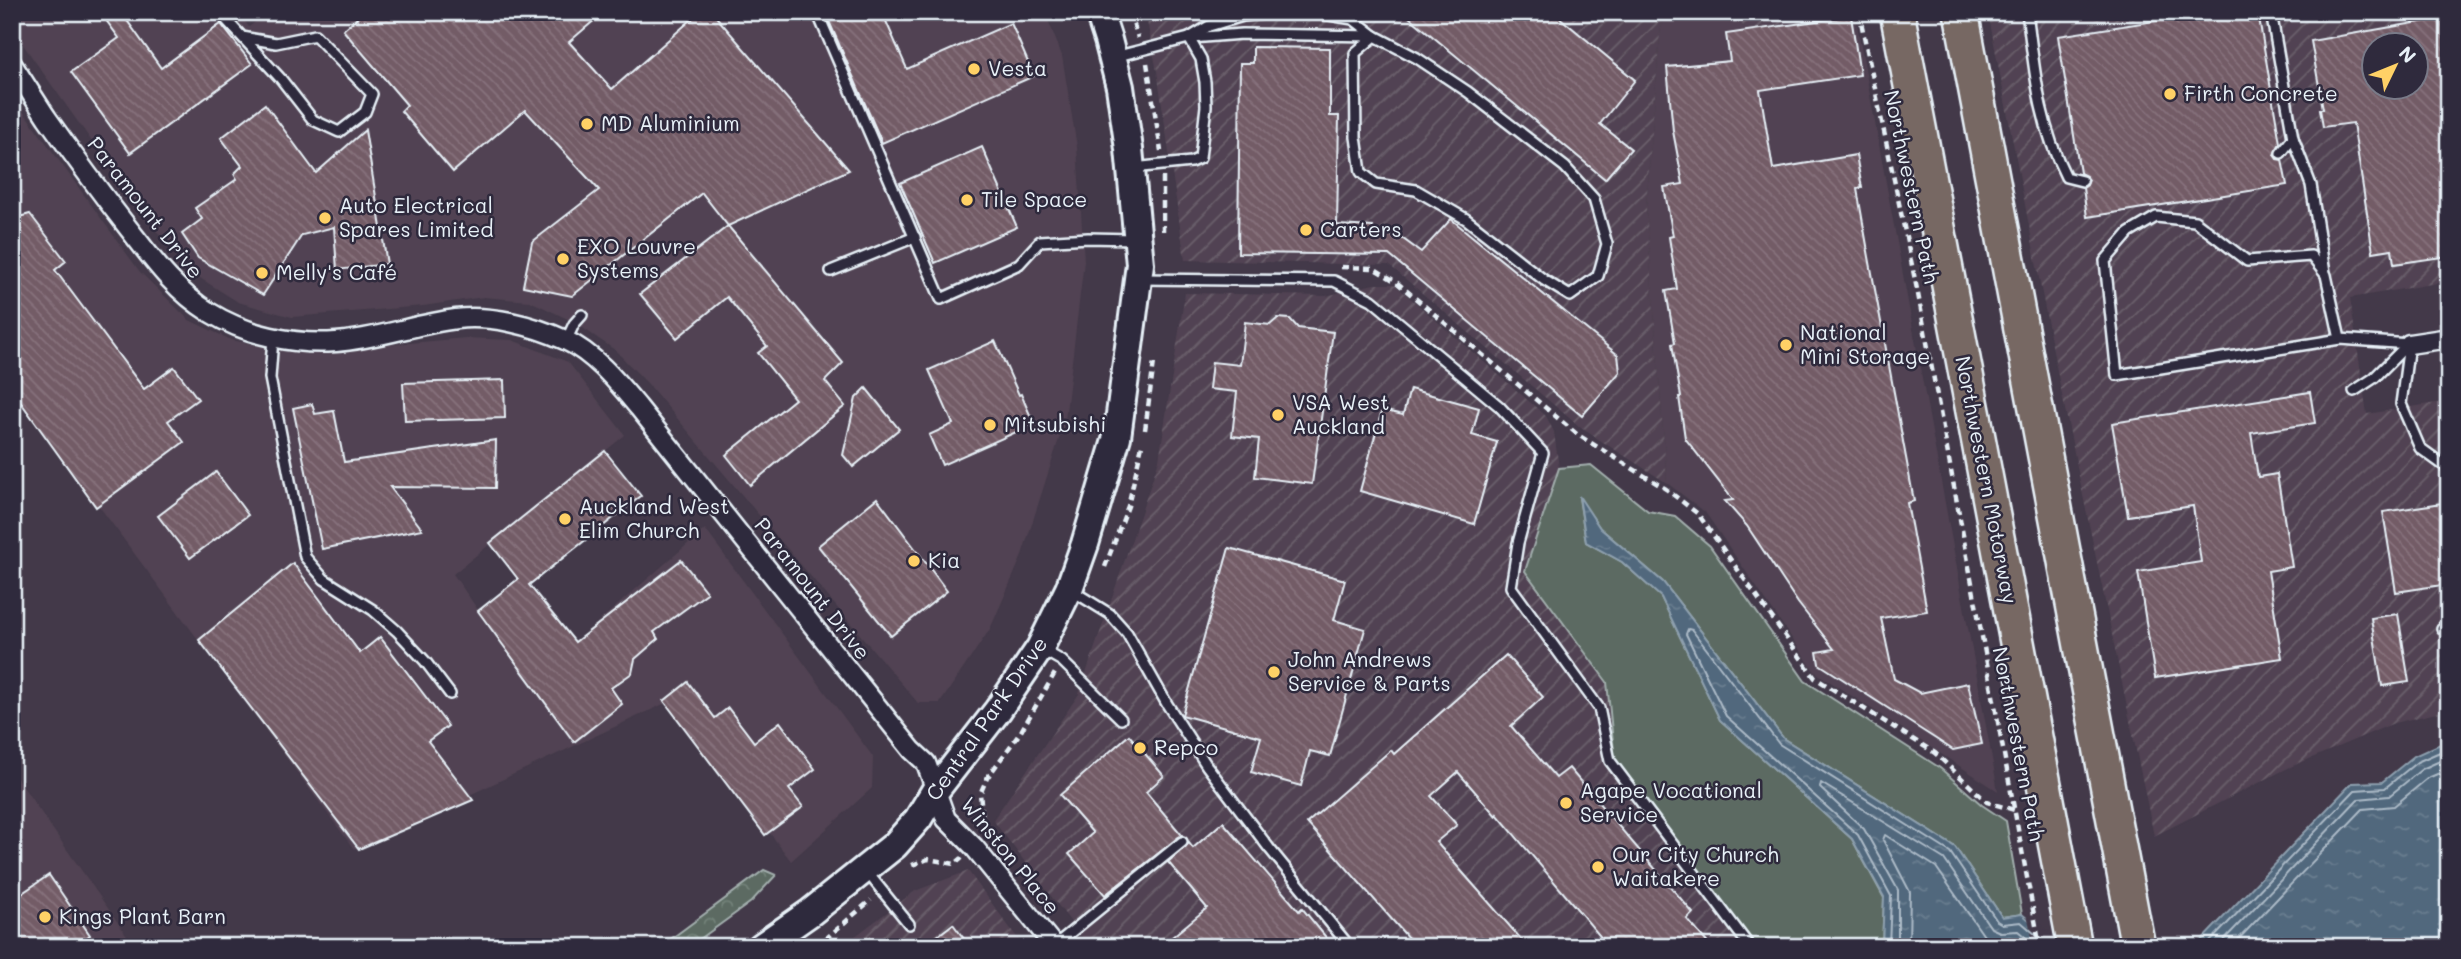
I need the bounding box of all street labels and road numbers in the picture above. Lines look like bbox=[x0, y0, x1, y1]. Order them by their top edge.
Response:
street label: Northwestern Path bbox=[1879, 87, 1946, 286]
street label: Paramount Drive bbox=[82, 130, 210, 284]
street label: Northwestern Motorway bbox=[1950, 353, 2025, 606]
street label: Paramount Drive bbox=[749, 511, 877, 665]
street label: Central Park Drive bbox=[919, 631, 1053, 805]
street label: Northwestern Path bbox=[1987, 644, 2052, 843]
street label: Winston Place bbox=[956, 791, 1067, 919]

